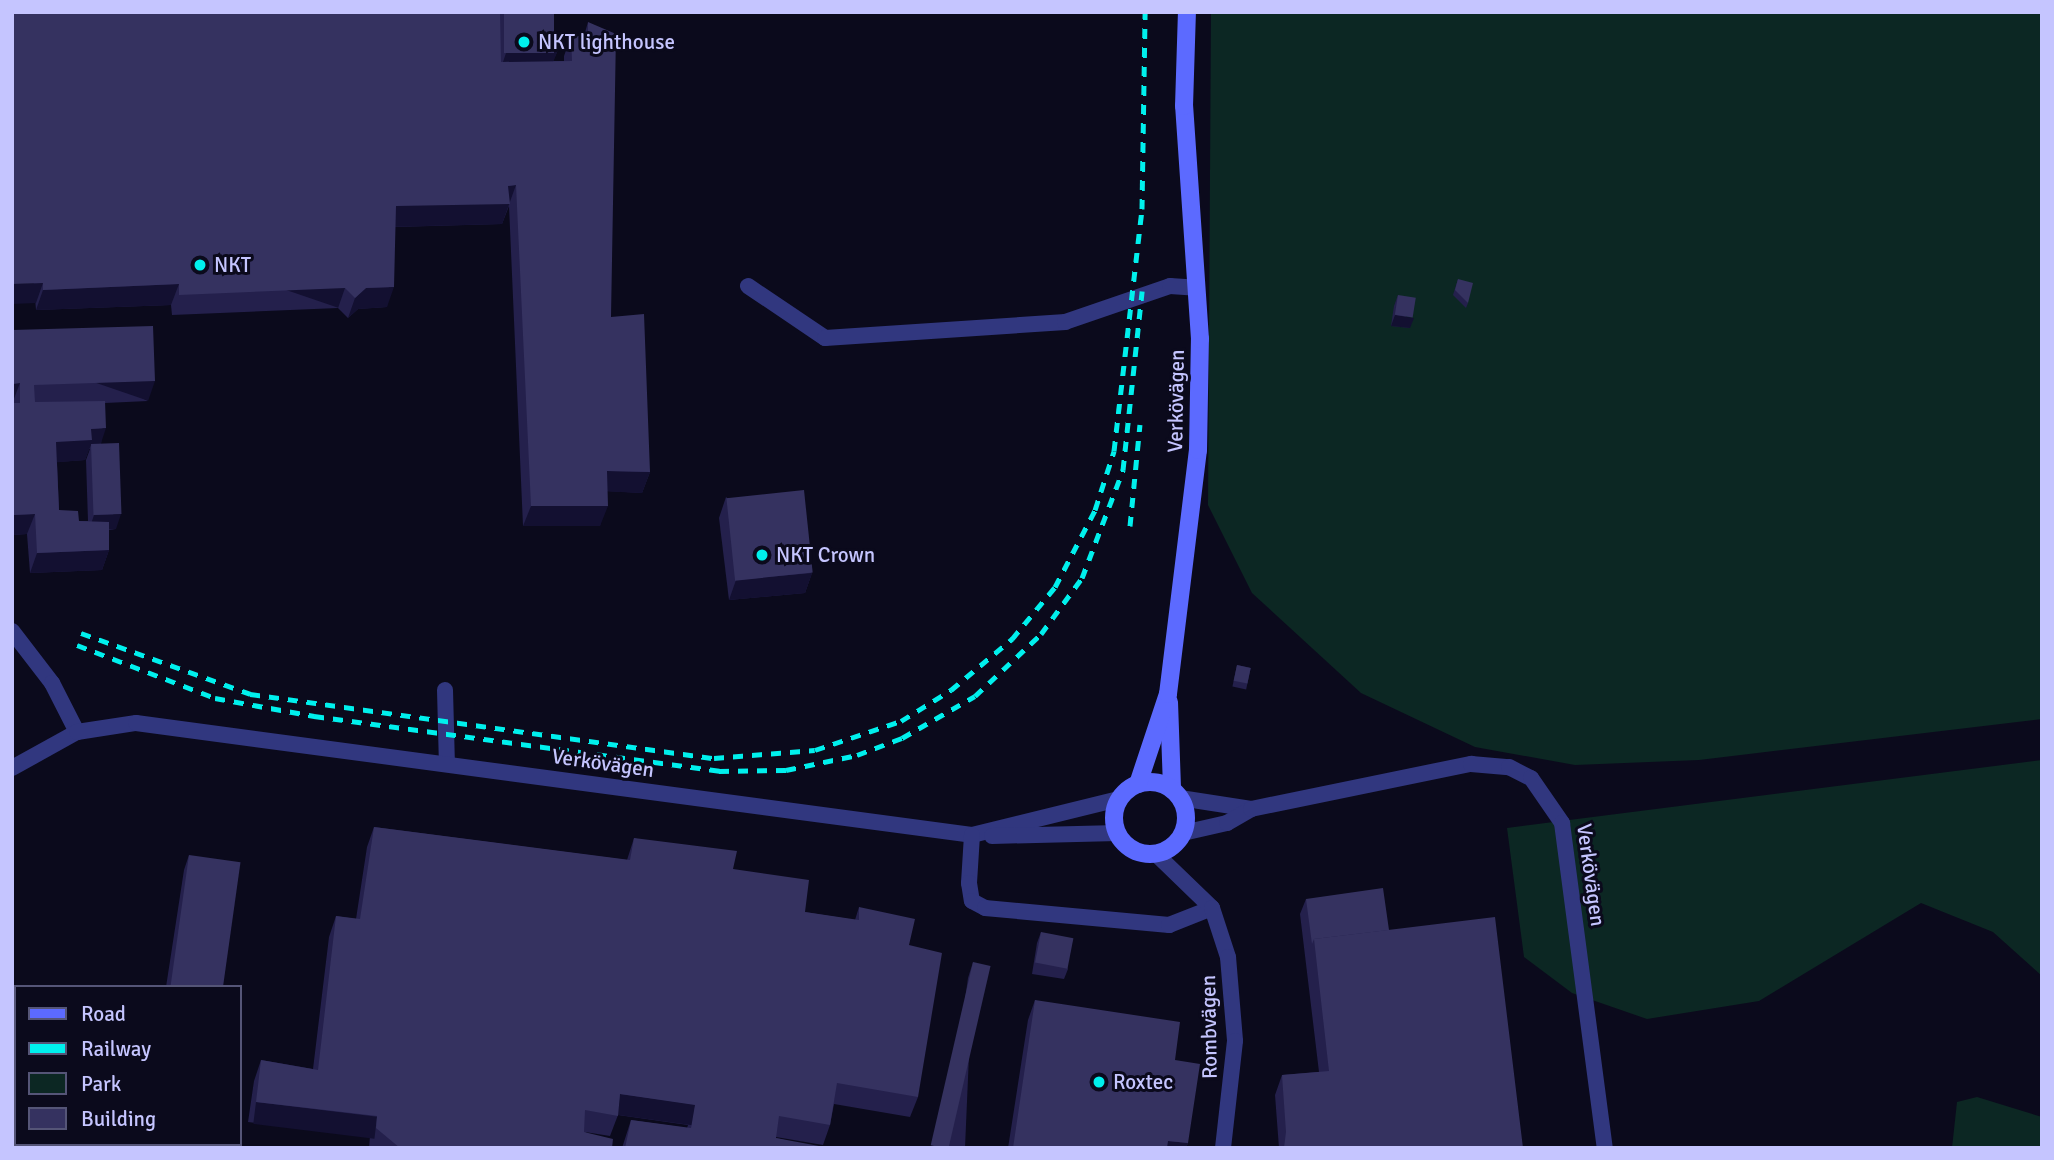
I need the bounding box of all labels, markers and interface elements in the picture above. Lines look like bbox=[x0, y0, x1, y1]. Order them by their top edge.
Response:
place label: NKT lighthouse bbox=[538, 29, 675, 55]
marker: NKT lighthouse bbox=[516, 34, 532, 50]
place label: NKT bbox=[214, 252, 251, 278]
marker: NKT bbox=[192, 257, 208, 273]
street label: Verkövägen bbox=[1163, 349, 1189, 453]
place label: NKT Crown bbox=[776, 542, 875, 568]
marker: NKT Crown bbox=[754, 547, 770, 563]
street label: Verkövägen bbox=[550, 743, 656, 783]
street label: Verkövägen bbox=[1571, 822, 1611, 928]
street label: Rombvägen bbox=[1195, 975, 1223, 1079]
legend bbox=[14, 985, 242, 1146]
text: Road bbox=[81, 1001, 126, 1027]
text: Railway bbox=[81, 1036, 151, 1062]
place label: Roxtec bbox=[1113, 1069, 1173, 1095]
text: Park bbox=[81, 1071, 121, 1097]
marker: Roxtec bbox=[1091, 1074, 1107, 1090]
text: Building bbox=[81, 1106, 156, 1132]

